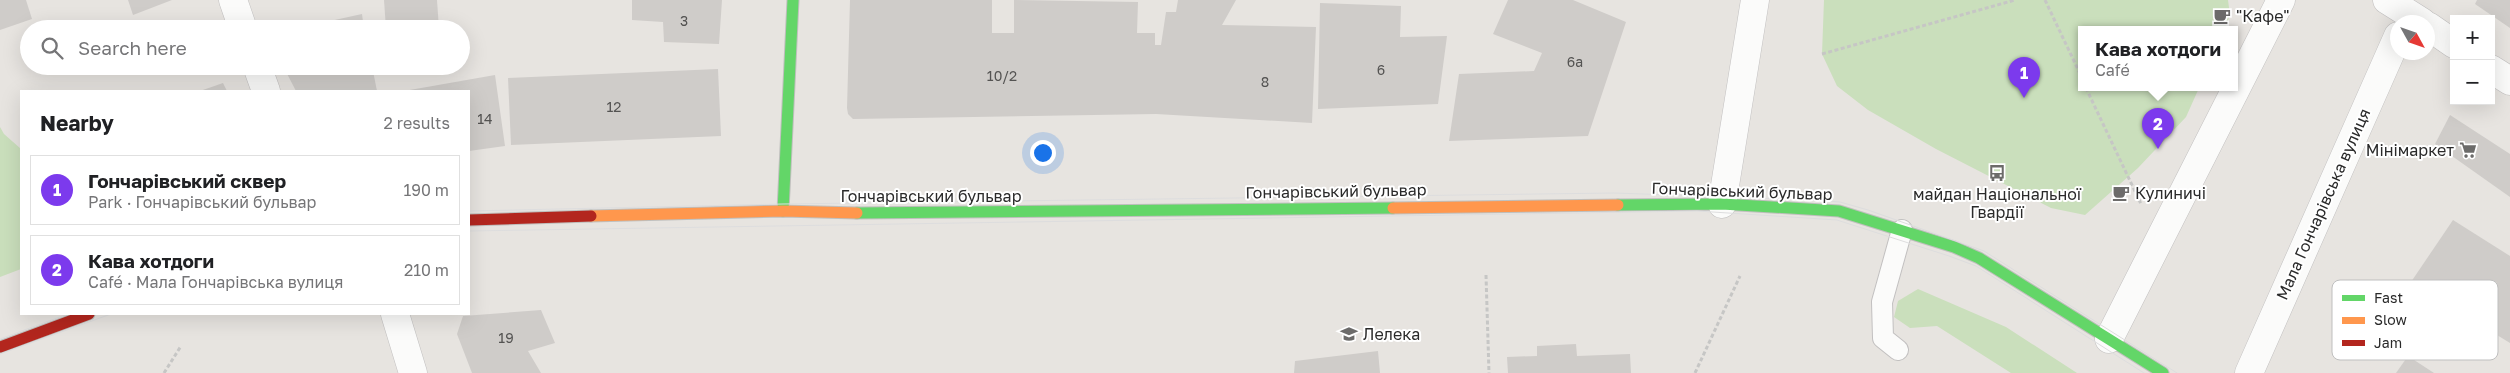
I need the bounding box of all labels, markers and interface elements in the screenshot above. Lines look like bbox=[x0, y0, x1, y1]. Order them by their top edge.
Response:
cafe icon: "Кафе" bbox=[2212, 6, 2232, 26]
place label: "Кафе" bbox=[2236, 6, 2290, 26]
house number: 3 bbox=[680, 12, 688, 29]
north arrow bbox=[2390, 15, 2435, 60]
map controls bbox=[2450, 15, 2495, 105]
button: + bbox=[2450, 15, 2495, 60]
search box bbox=[20, 20, 470, 75]
popup bbox=[2078, 26, 2238, 91]
icon: search bbox=[38, 34, 66, 62]
text: Search here bbox=[78, 36, 187, 59]
text: Кава хотдоги bbox=[2095, 37, 2221, 60]
house number: 6а bbox=[1567, 53, 1583, 70]
pin: 1 bbox=[2008, 57, 2040, 98]
text: Café bbox=[2095, 60, 2130, 80]
button: − bbox=[2450, 60, 2495, 105]
house number: 6 bbox=[1377, 61, 1385, 78]
house number: 10/2 bbox=[987, 67, 1017, 84]
house number: 8 bbox=[1261, 73, 1269, 90]
house number: 12 bbox=[607, 98, 621, 115]
street label: Мала Гончарівська вулиця bbox=[2272, 105, 2374, 303]
pin: 2 bbox=[2142, 108, 2174, 149]
text: Nearby bbox=[40, 110, 114, 136]
house number: 14 bbox=[477, 110, 493, 127]
text: 2 results bbox=[384, 113, 450, 133]
your location bbox=[1030, 140, 1056, 166]
place label: Мінімаркет bbox=[2366, 140, 2454, 160]
supermarket icon: Мінімаркет bbox=[2458, 140, 2478, 160]
bus stop icon: майдан Національної Гвардії bbox=[1987, 163, 2007, 183]
text: Гончарівський сквер bbox=[88, 169, 286, 192]
street label: Гончарівський бульвар bbox=[1651, 178, 1833, 204]
street label: Гончарівський бульвар bbox=[1245, 179, 1427, 203]
text: 1 bbox=[53, 180, 61, 200]
text: 190 m bbox=[403, 180, 449, 200]
cafe icon: Кулиничі bbox=[2111, 183, 2131, 203]
place label: Кулиничі bbox=[2135, 183, 2206, 203]
place label: майдан Національної Гвардії bbox=[1913, 184, 2082, 222]
street label: Гончарівський бульвар bbox=[840, 186, 1022, 206]
text: Park · Гончарівський бульвар bbox=[88, 192, 316, 212]
text: Кава хотдоги bbox=[88, 249, 214, 272]
text: 2 bbox=[52, 260, 62, 280]
text: 210 m bbox=[404, 260, 449, 280]
text: Café · Мала Гончарівська вулиця bbox=[88, 272, 343, 292]
legend bbox=[2332, 280, 2498, 360]
text: Fast bbox=[2374, 289, 2403, 306]
text: Slow bbox=[2374, 311, 2407, 328]
school or university icon: Лелека bbox=[1339, 324, 1359, 344]
place label: Лелека bbox=[1363, 324, 1420, 344]
house number: 19 bbox=[498, 329, 514, 346]
text: Jam bbox=[2374, 334, 2402, 351]

